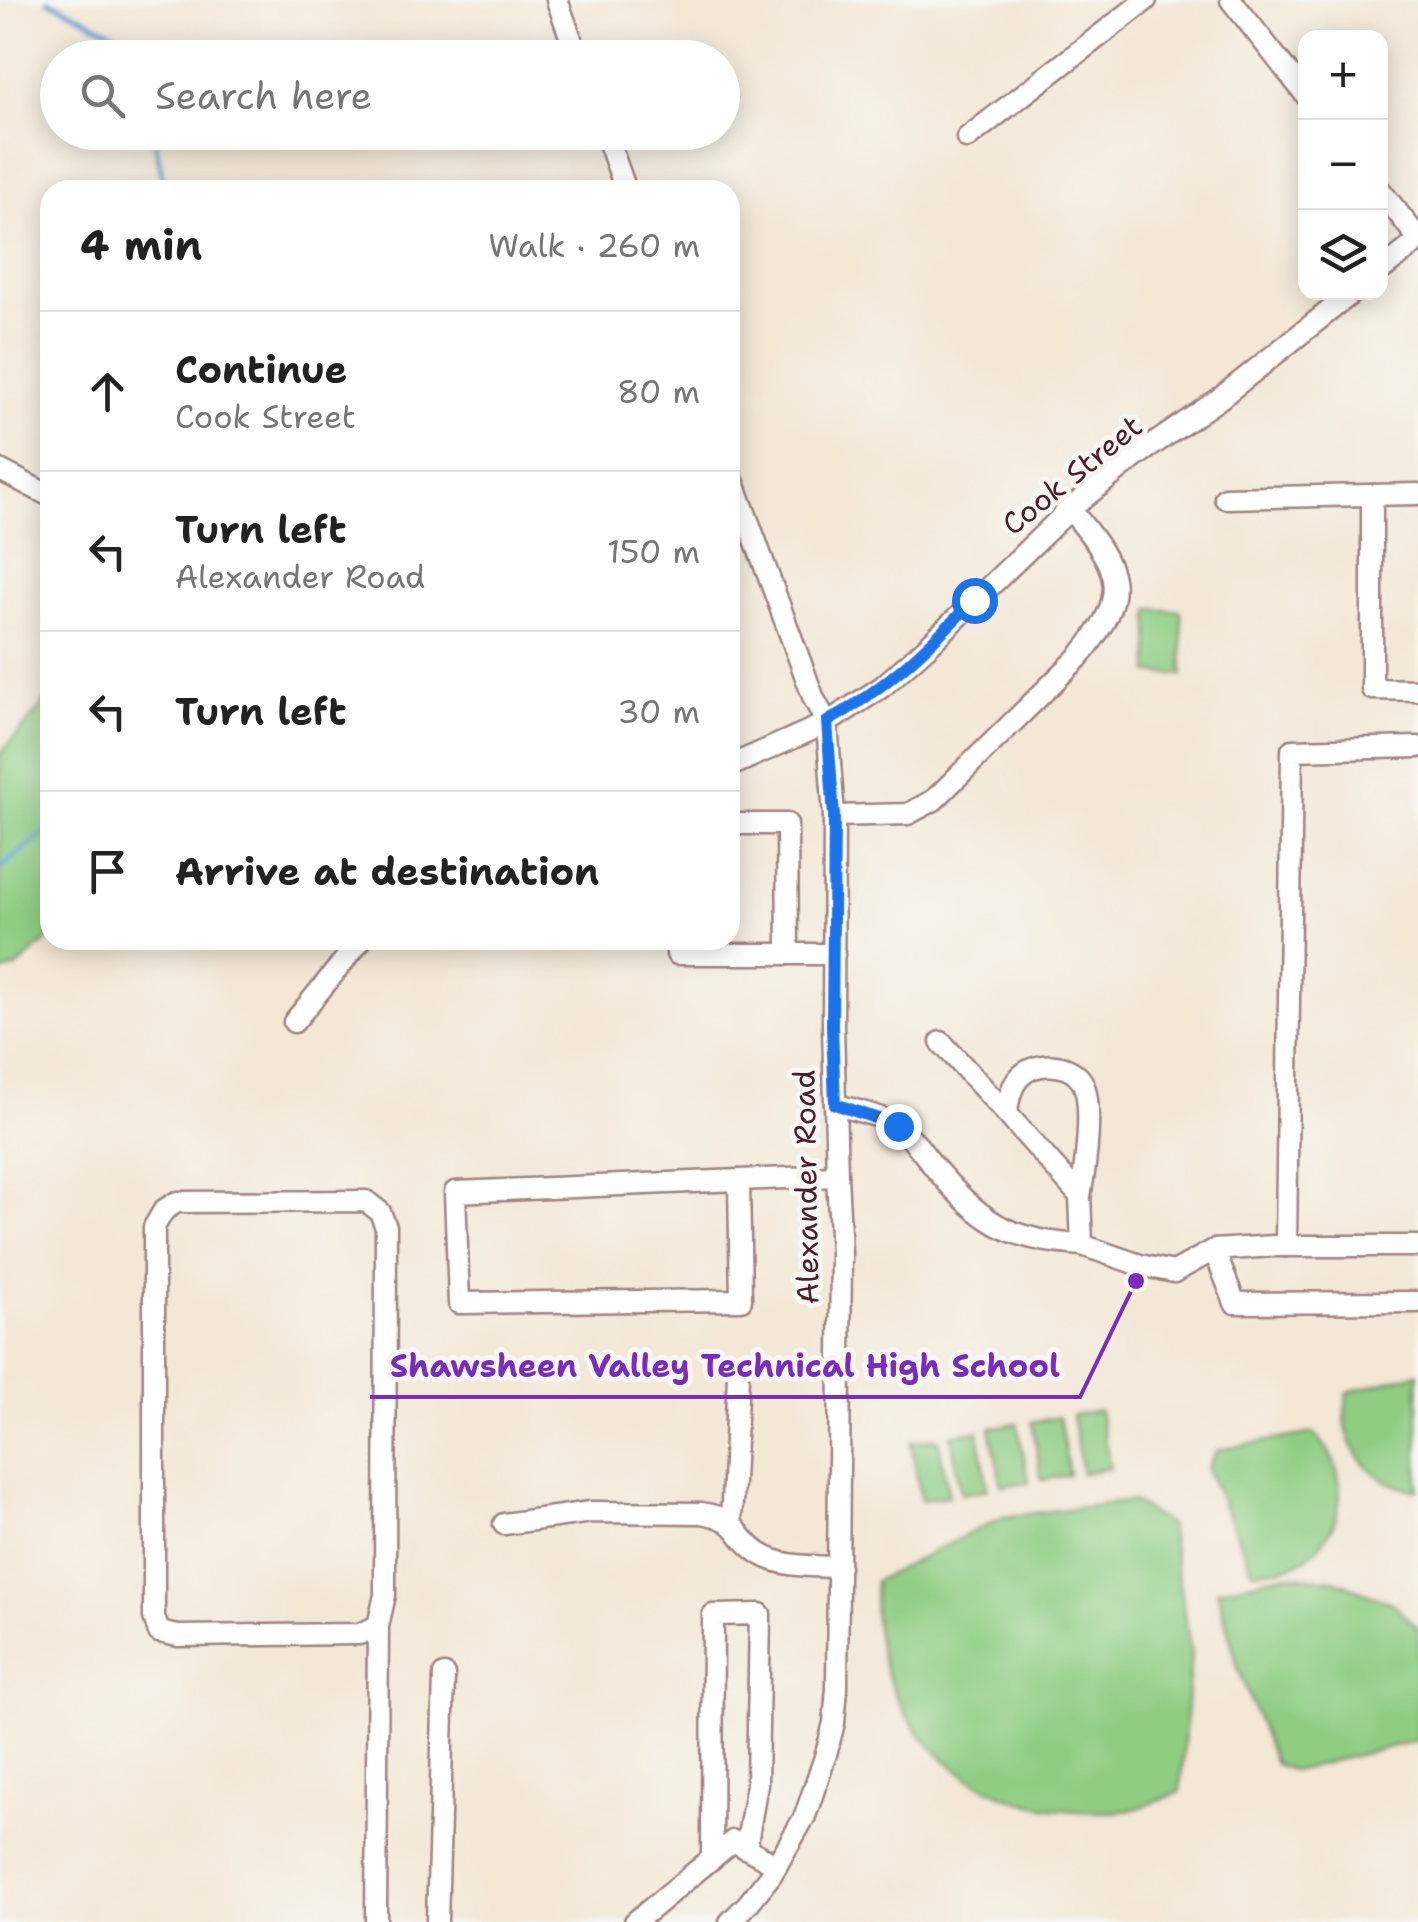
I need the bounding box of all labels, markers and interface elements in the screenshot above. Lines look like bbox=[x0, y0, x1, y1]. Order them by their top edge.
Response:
map controls bbox=[1298, 30, 1388, 300]
button: + bbox=[1298, 30, 1388, 120]
search box bbox=[40, 40, 740, 150]
icon: search bbox=[75, 68, 130, 123]
text: Search here bbox=[155, 70, 372, 121]
button: − bbox=[1298, 120, 1388, 210]
button: layers bbox=[1298, 210, 1388, 300]
text: 4 min bbox=[80, 217, 202, 273]
text: Walk · 260 m bbox=[488, 224, 700, 267]
text: Continue bbox=[175, 344, 347, 395]
icon: ahead bbox=[80, 364, 135, 419]
text: 80 m bbox=[617, 370, 700, 413]
text: Cook Street bbox=[175, 395, 356, 438]
street label: Cook Street bbox=[993, 406, 1151, 544]
text: Turn left bbox=[175, 504, 347, 555]
icon: left bbox=[80, 524, 135, 579]
text: 150 m bbox=[607, 530, 700, 573]
text: Alexander Road bbox=[175, 555, 425, 598]
route start bbox=[952, 578, 998, 624]
icon: left bbox=[80, 684, 135, 739]
text: Turn left bbox=[175, 686, 347, 737]
text: 30 m bbox=[617, 690, 700, 733]
icon: arrive bbox=[80, 844, 135, 899]
text: Arrive at destination bbox=[175, 846, 599, 897]
street label: Alexander Road bbox=[783, 1069, 829, 1305]
route end bbox=[876, 1104, 922, 1150]
callout: Shawsheen Valley Technical High School bbox=[370, 1335, 1080, 1397]
text: Shawsheen Valley Technical High School bbox=[390, 1344, 1060, 1387]

